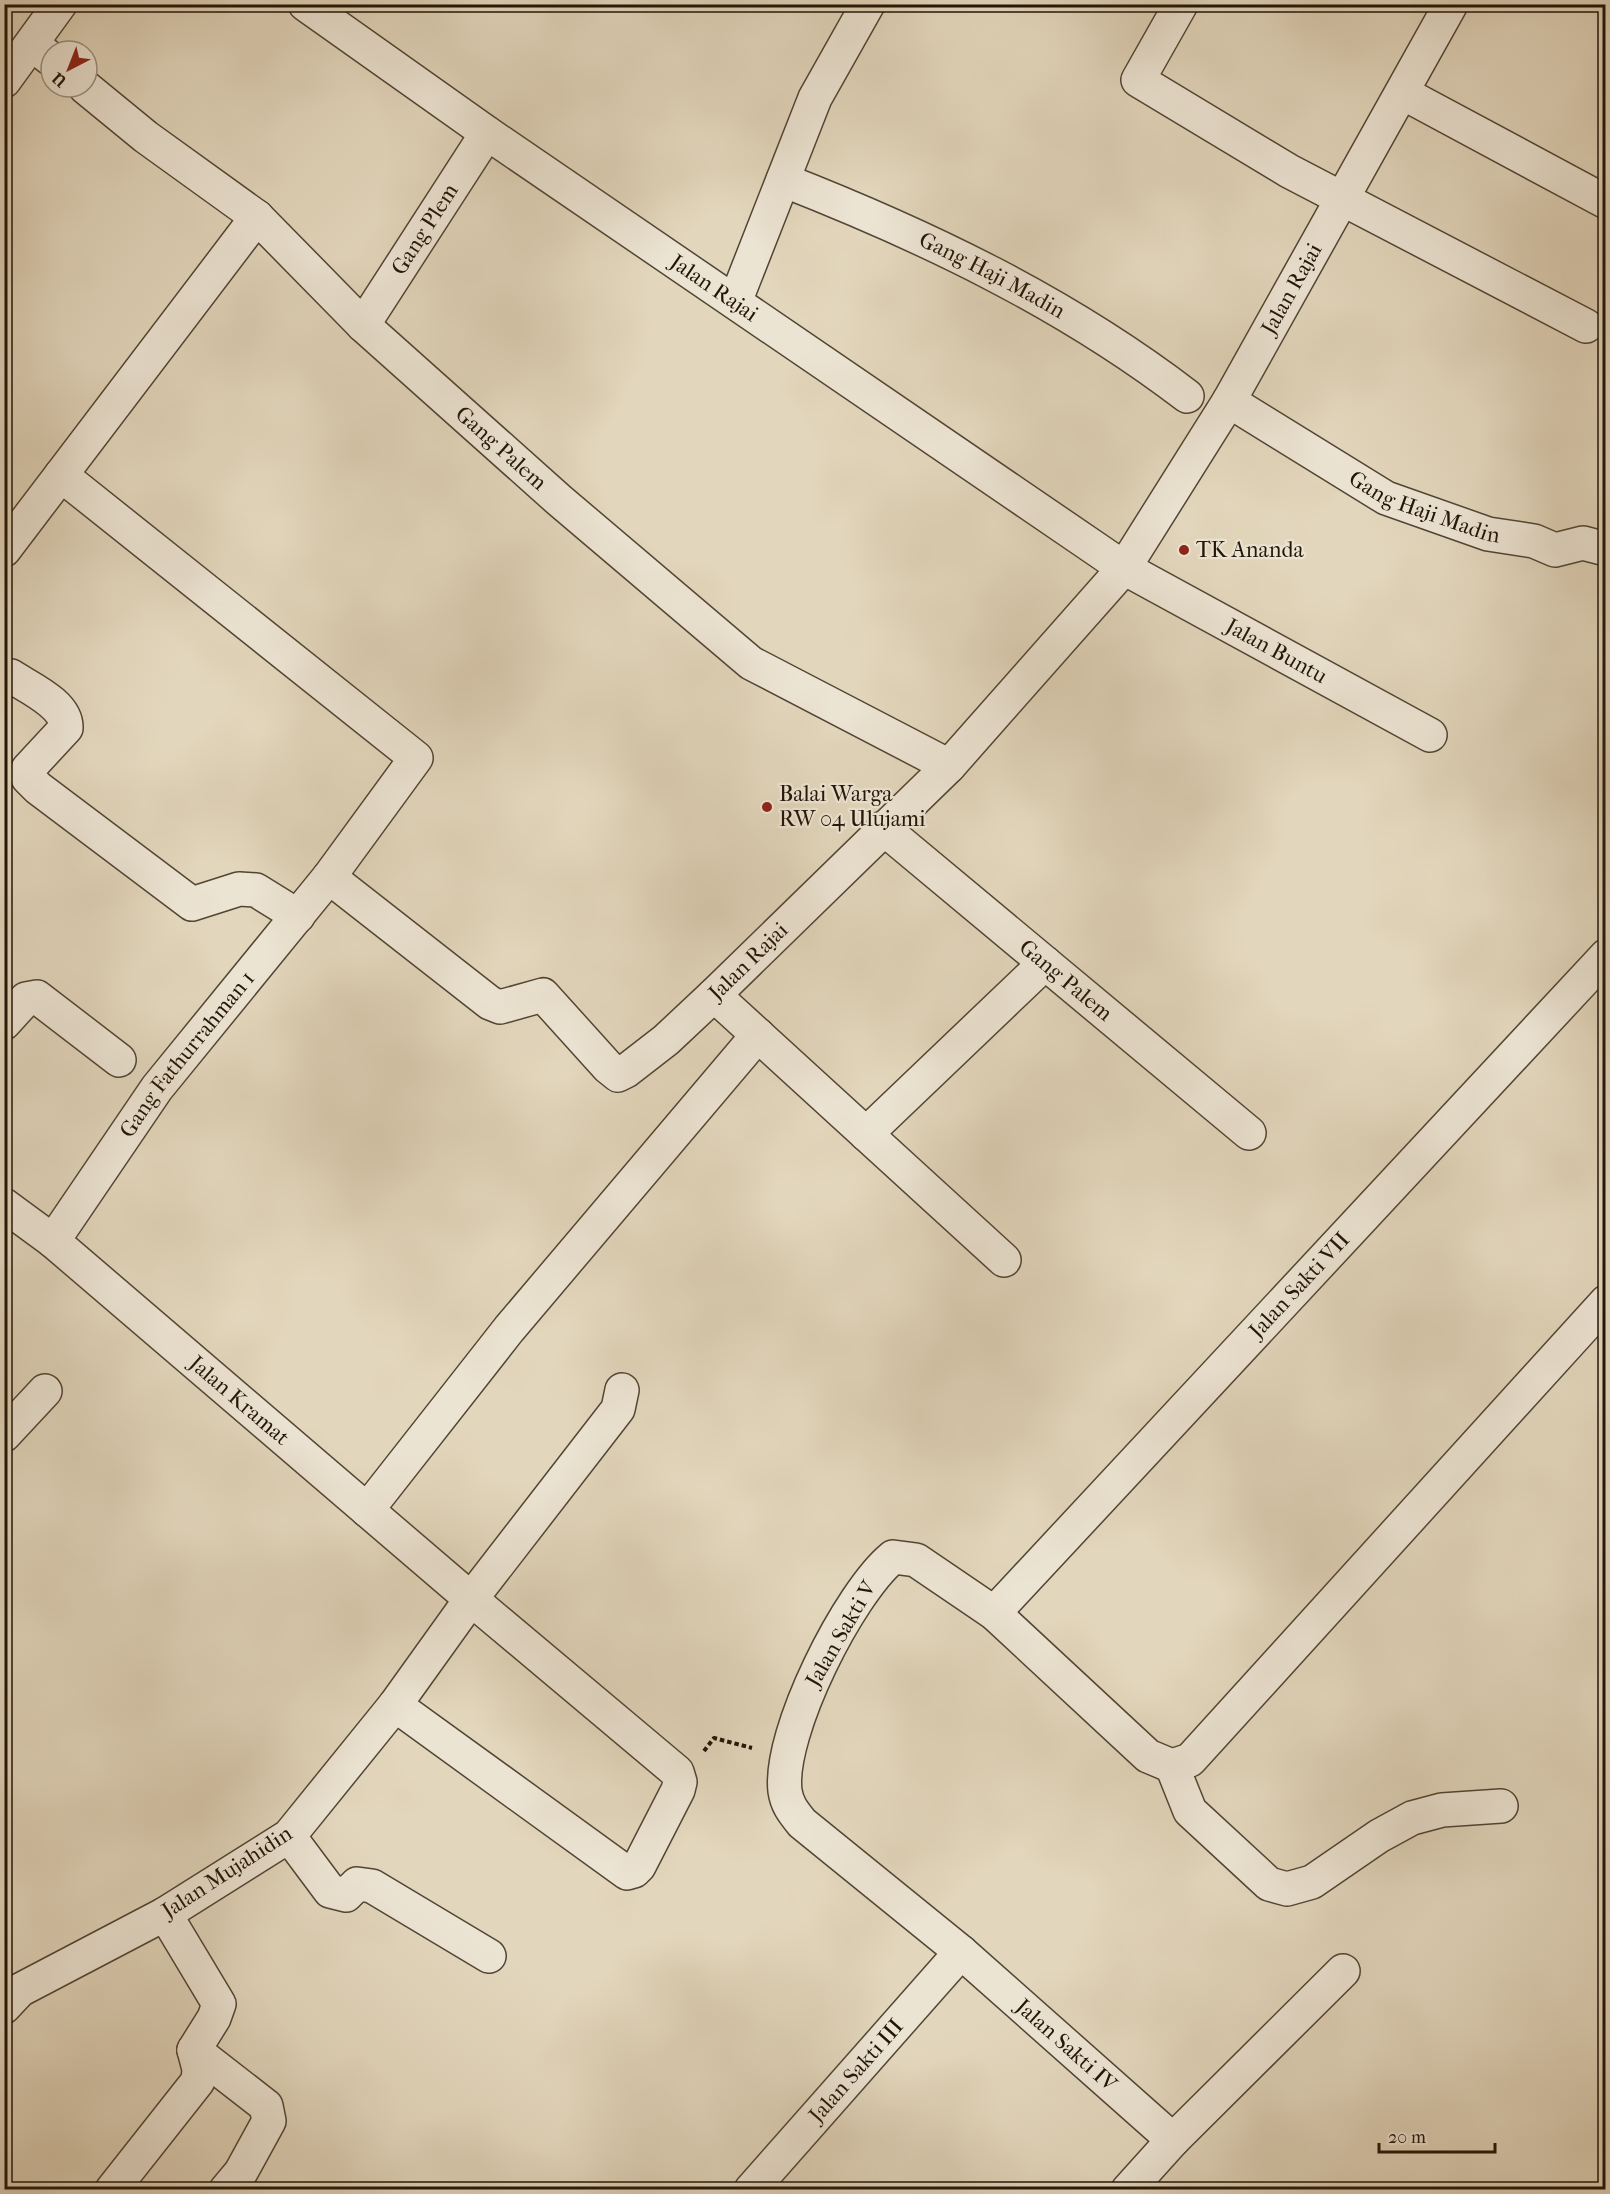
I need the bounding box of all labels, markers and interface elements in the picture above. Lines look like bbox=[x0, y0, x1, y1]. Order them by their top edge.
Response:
north arrow bbox=[39, 39, 99, 99]
text: U bbox=[48, 68, 71, 92]
street label: Gang Plem bbox=[386, 178, 464, 280]
street label: Gang Haji Madin bbox=[915, 227, 1070, 324]
street label: Jalan Rajai bbox=[1255, 238, 1328, 341]
street label: Jalan Rajai bbox=[664, 248, 763, 327]
street label: Gang Palem bbox=[450, 401, 552, 496]
street label: Gang Haji Madin bbox=[1344, 465, 1502, 549]
place label: TK Ananda bbox=[1196, 537, 1304, 563]
marker: TK Ananda bbox=[1177, 543, 1191, 557]
street label: Jalan Buntu bbox=[1219, 612, 1332, 690]
place label: Balai Warga RW 04 Ulujami bbox=[779, 781, 926, 832]
marker: Balai Warga RW 04 Ulujami bbox=[760, 800, 774, 814]
street label: Jalan Rajai bbox=[702, 917, 794, 1007]
street label: Gang Palem bbox=[1014, 934, 1118, 1027]
street label: Gang Fathurrahman 1 bbox=[114, 966, 260, 1143]
street label: Jalan Sakti VII bbox=[1242, 1227, 1355, 1345]
street label: Jalan Kramat bbox=[182, 1349, 295, 1451]
street label: Jalan Sakti V bbox=[799, 1576, 882, 1693]
street label: Jalan Mujahidin bbox=[155, 1820, 297, 1925]
street label: Jalan Sakti IV bbox=[1009, 1992, 1123, 2098]
street label: Jalan Sakti III bbox=[802, 2013, 909, 2129]
scale bar bbox=[1379, 2116, 1494, 2154]
text: 20 m bbox=[1388, 2127, 1426, 2148]

